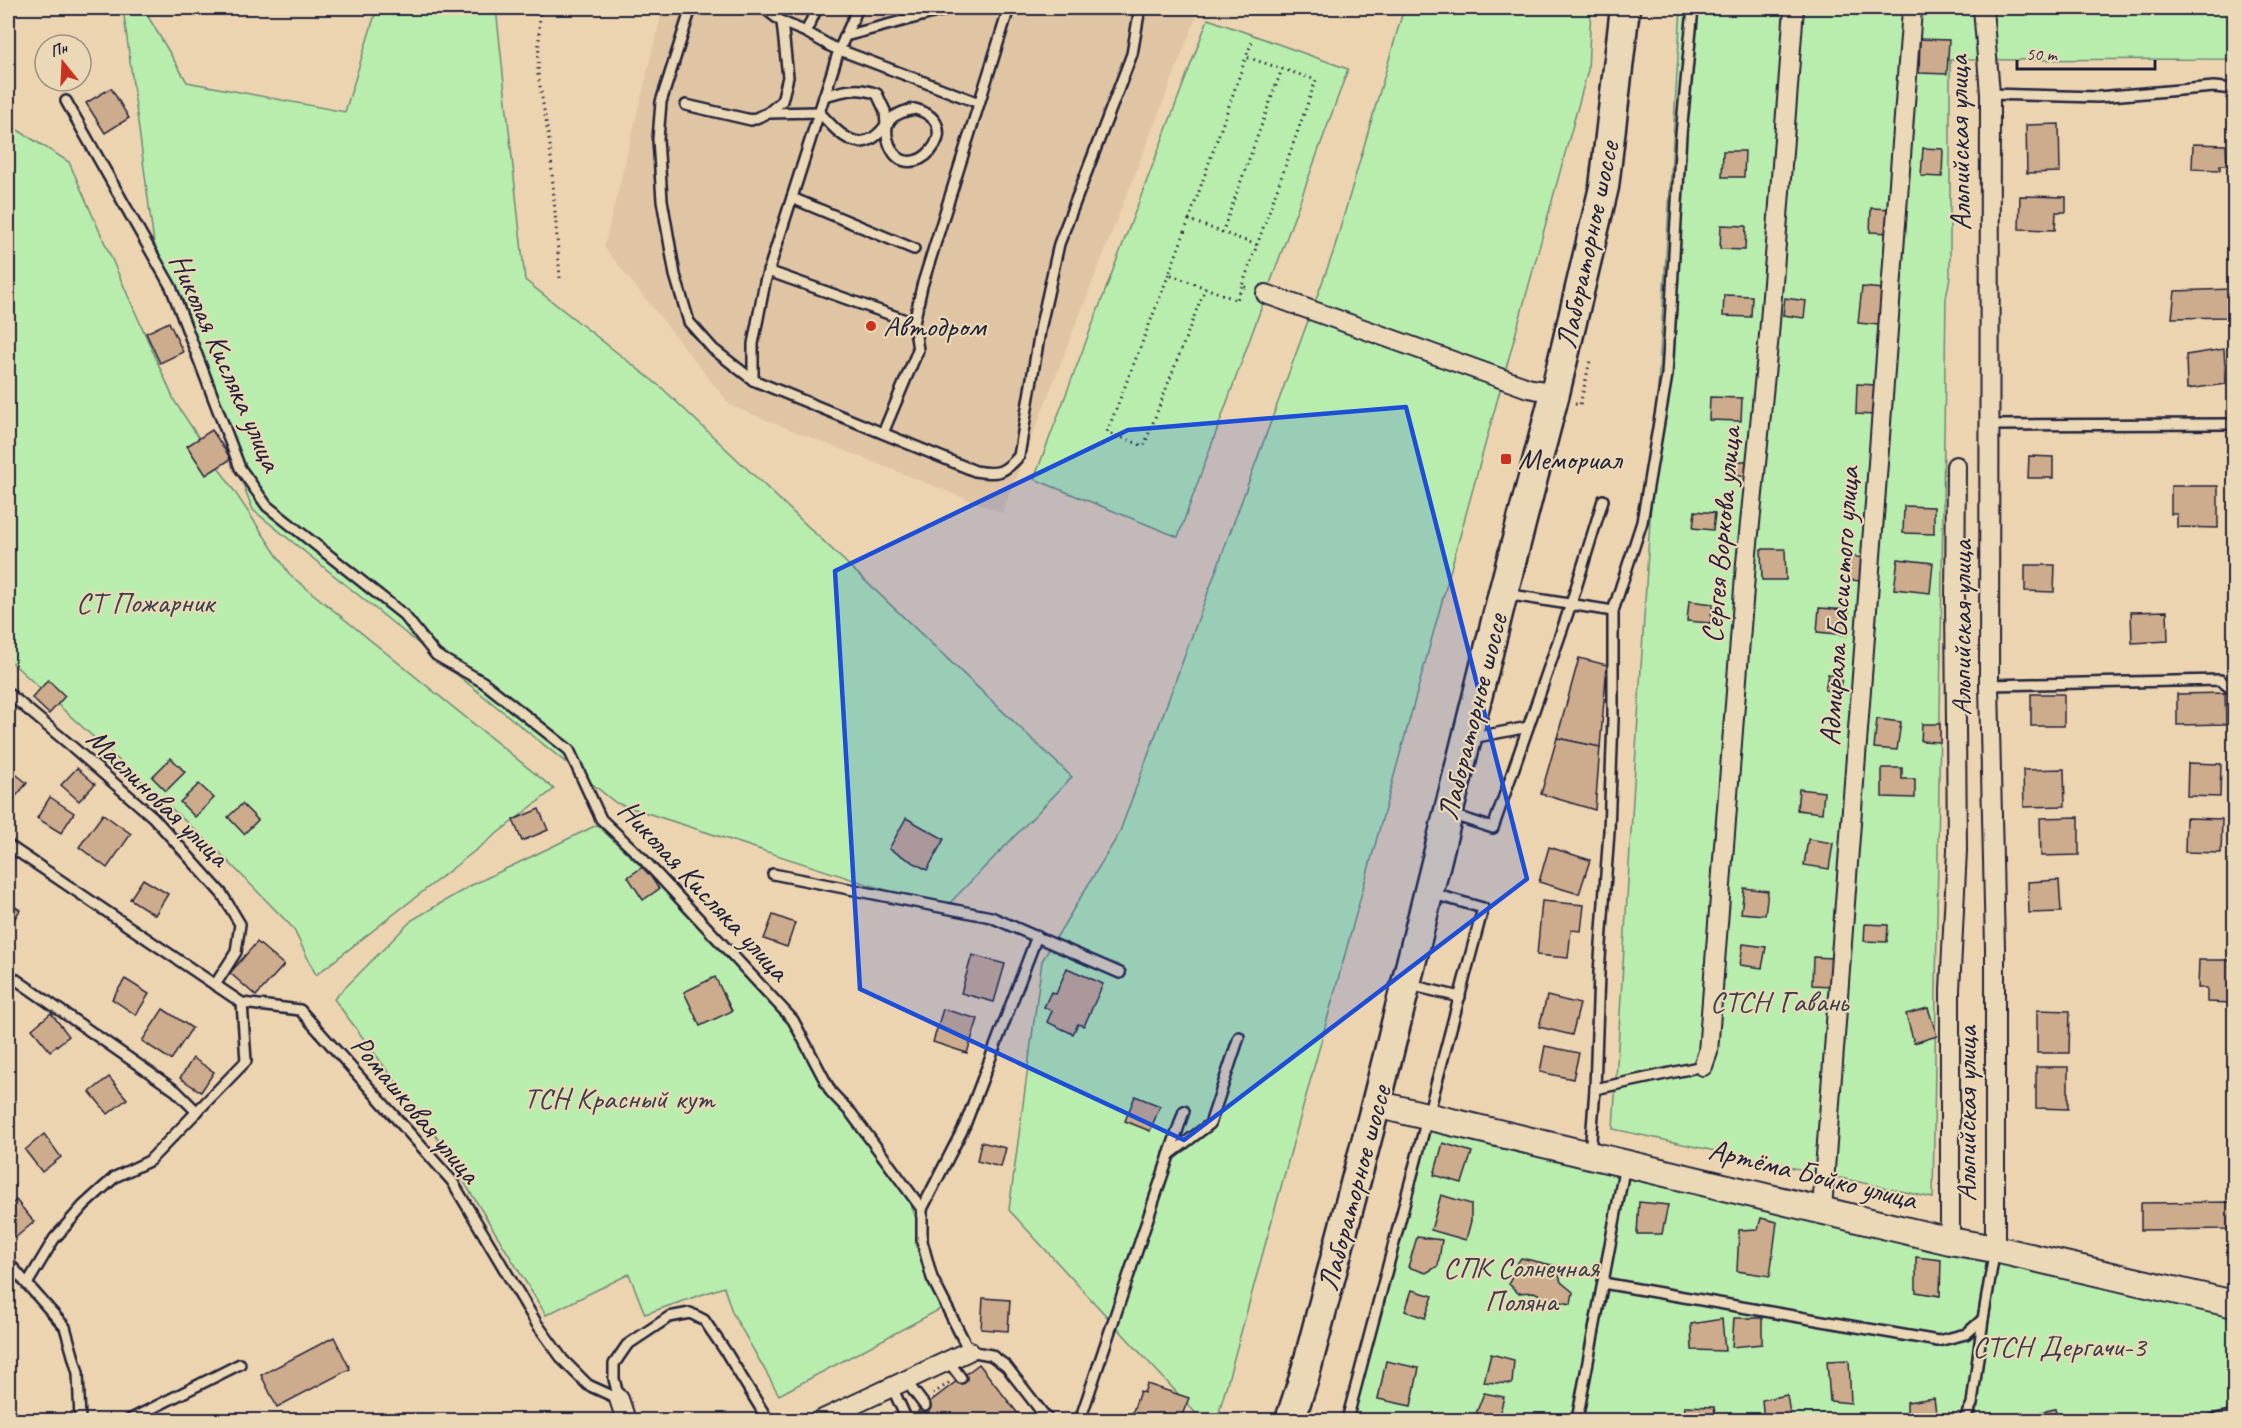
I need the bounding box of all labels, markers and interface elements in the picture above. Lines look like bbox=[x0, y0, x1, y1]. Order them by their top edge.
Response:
north arrow bbox=[33, 33, 93, 93]
scale bar bbox=[2017, 33, 2155, 71]
text: Пн bbox=[48, 37, 71, 62]
text: 50 m bbox=[2026, 43, 2059, 65]
street label: Альпийская улица bbox=[1938, 53, 1980, 231]
street label: Лабораторное шоссе bbox=[1546, 136, 1628, 352]
street label: Николая Кисляка улица bbox=[161, 247, 292, 479]
place label: Автодром bbox=[883, 307, 988, 345]
marker: Автодром bbox=[864, 319, 878, 333]
street label: Сергея Воркова улица bbox=[1693, 423, 1750, 645]
place label: Мемориал bbox=[1518, 440, 1624, 478]
marker: Мемориал bbox=[1499, 452, 1513, 466]
street label: Адмирала Басистого улица bbox=[1810, 463, 1868, 747]
street label: Альпийская улица bbox=[1942, 538, 1980, 716]
park label: СТ Пожарник bbox=[76, 583, 217, 621]
street label: Лабораторное шоссе bbox=[1428, 608, 1516, 824]
street label: Маслиновая улица bbox=[79, 720, 239, 876]
street label: Николая Кисляка улица bbox=[610, 791, 799, 990]
park label: СТСН Гавань bbox=[1710, 982, 1850, 1020]
street label: Альпийская улица bbox=[1947, 1024, 1985, 1202]
street label: Ромашковая улица bbox=[343, 1027, 490, 1193]
park label: ТСН Красный кут bbox=[524, 1079, 716, 1117]
street label: Лабораторное шоссе bbox=[1308, 1079, 1400, 1295]
street label: Артёма Бойко улица bbox=[1705, 1130, 1923, 1219]
park label: СПК Солнечная Поляна bbox=[1443, 1248, 1600, 1320]
park label: СТСН Дергачи-3 bbox=[1972, 1327, 2148, 1365]

